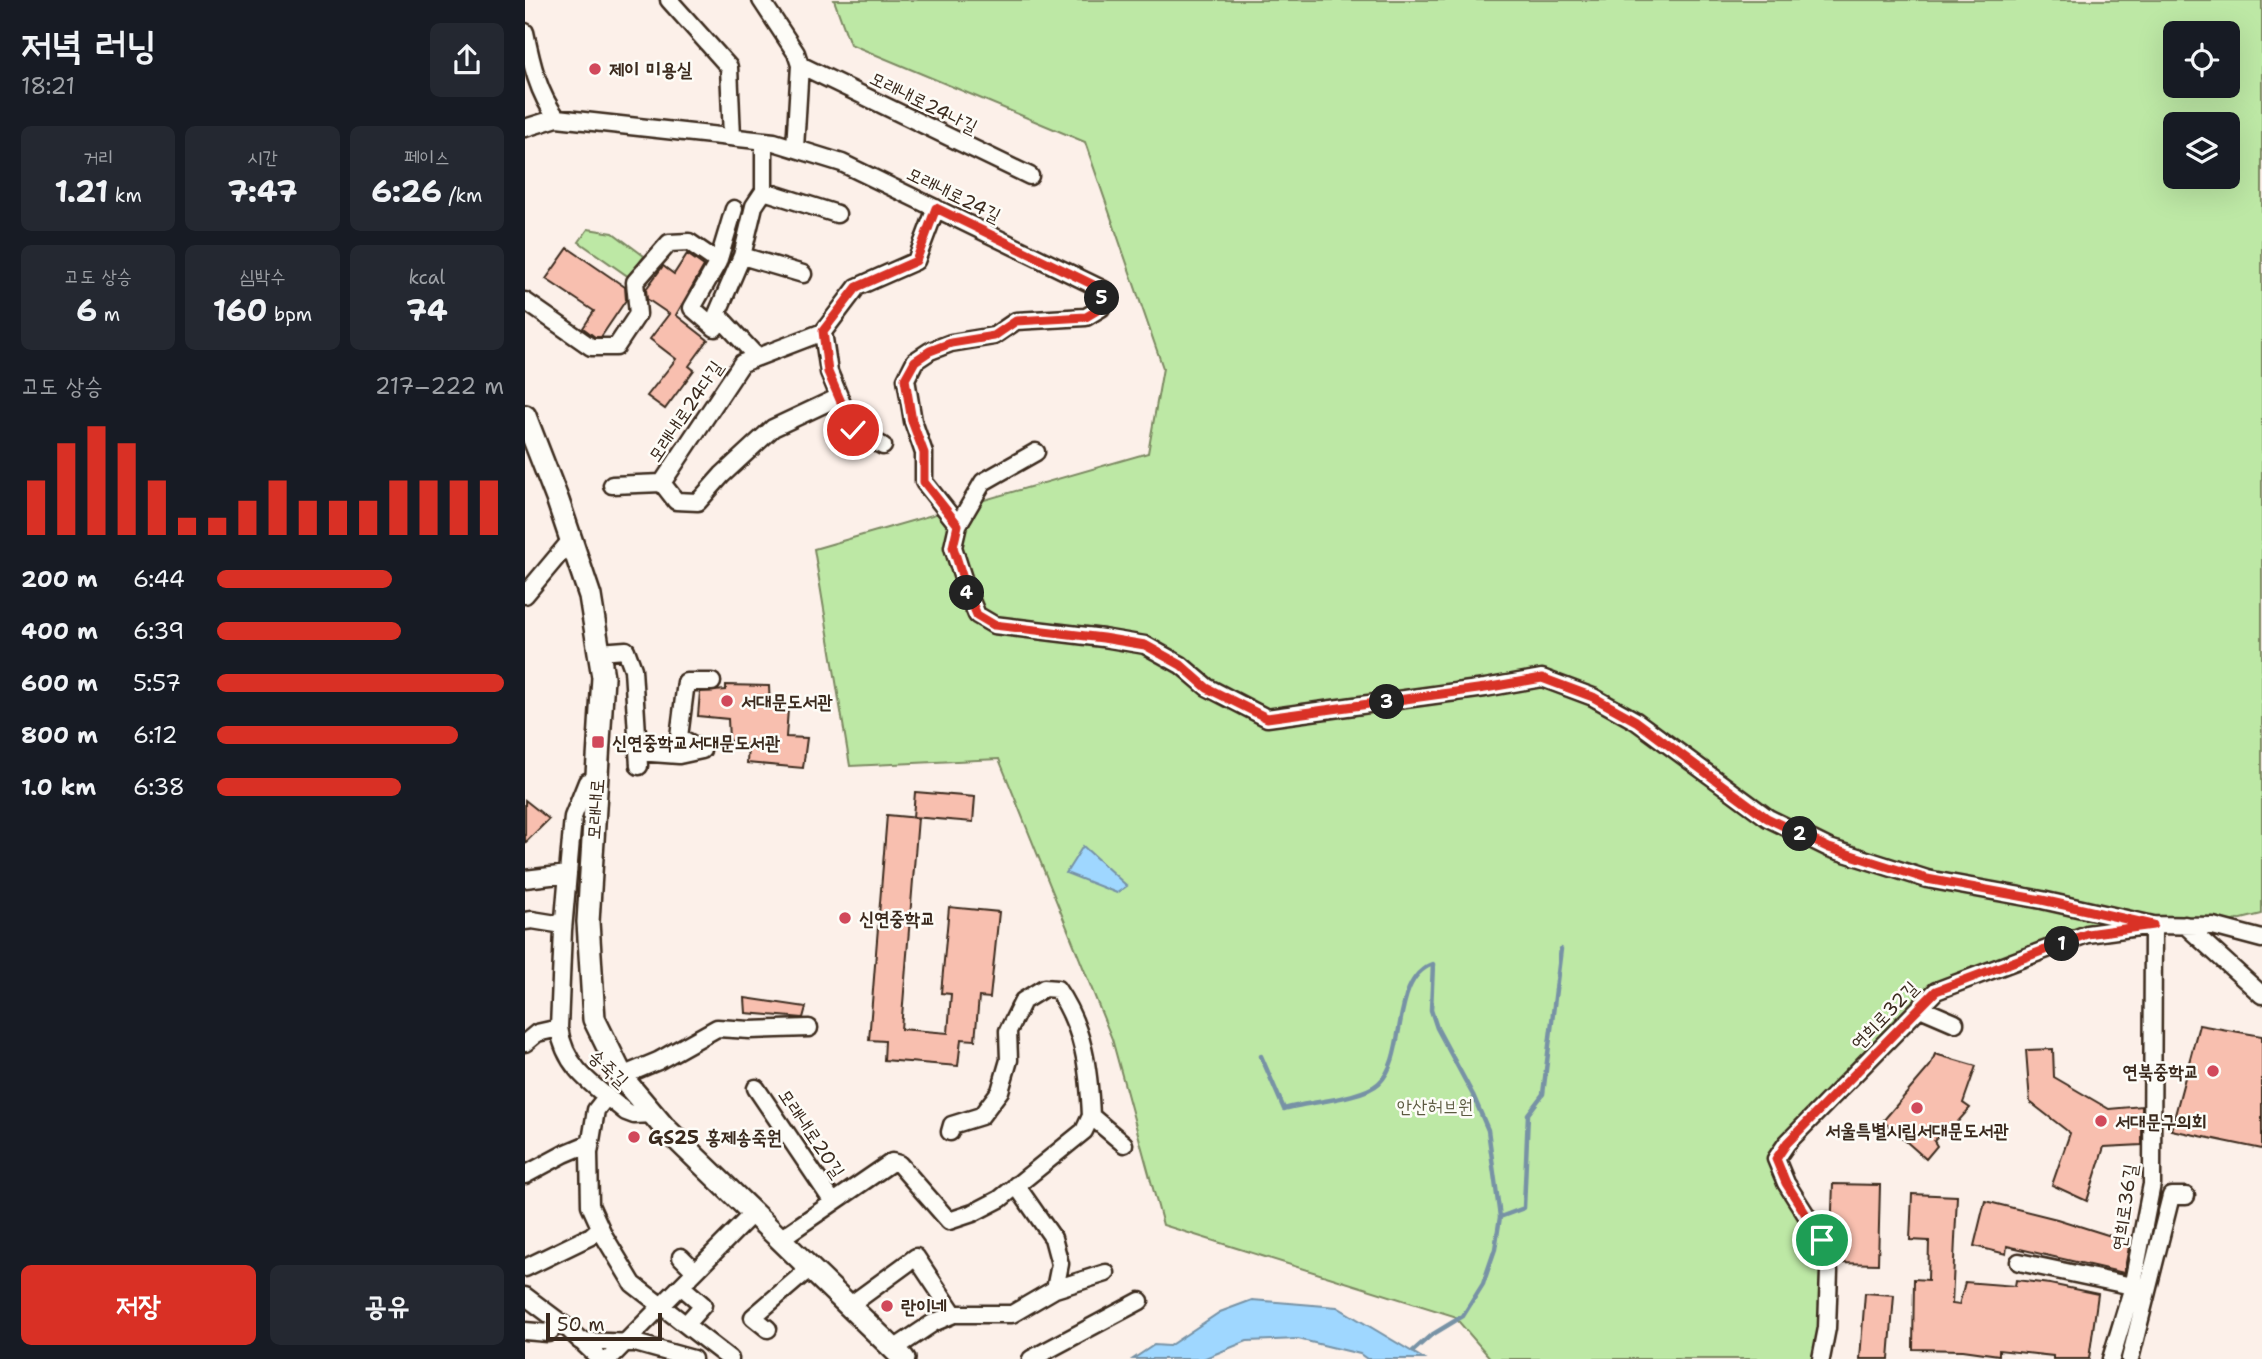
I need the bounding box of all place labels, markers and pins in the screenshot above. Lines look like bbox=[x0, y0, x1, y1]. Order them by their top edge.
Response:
place label: 제이 미용실 bbox=[609, 57, 693, 82]
marker: 제이 미용실 bbox=[587, 61, 603, 77]
pin: 5 bbox=[1085, 280, 1119, 316]
pin bbox=[823, 400, 883, 460]
pin: 4 bbox=[949, 576, 985, 610]
pin: 3 bbox=[1369, 684, 1405, 720]
place label: 서대문도서관 bbox=[741, 689, 833, 714]
marker: 서대문도서관 bbox=[719, 693, 735, 709]
place label: 신연중학교서대문도서관 bbox=[612, 730, 781, 755]
marker: 신연중학교서대문도서관 bbox=[590, 734, 606, 750]
pin: 2 bbox=[1783, 816, 1817, 852]
place label: 신연중학교 bbox=[859, 906, 935, 931]
marker: 신연중학교 bbox=[837, 910, 853, 926]
pin: 1 bbox=[2045, 926, 2079, 962]
place label: 연북중학교 bbox=[2123, 1059, 2199, 1084]
marker: 연북중학교 bbox=[2205, 1063, 2221, 1079]
marker: 서울특별시립서대문도서관 bbox=[1909, 1100, 1925, 1116]
place label: 서대문구의회 bbox=[2115, 1109, 2207, 1134]
marker: 서대문구의회 bbox=[2093, 1113, 2109, 1129]
place label: 서울특별시립서대문도서관 bbox=[1825, 1118, 2009, 1143]
place label: GS25 홍제송죽원 bbox=[648, 1125, 782, 1150]
marker: GS25 홍제송죽원 bbox=[626, 1129, 642, 1145]
pin bbox=[1792, 1210, 1852, 1270]
place label: 란이네 bbox=[901, 1294, 947, 1319]
marker: 란이네 bbox=[879, 1298, 895, 1314]

